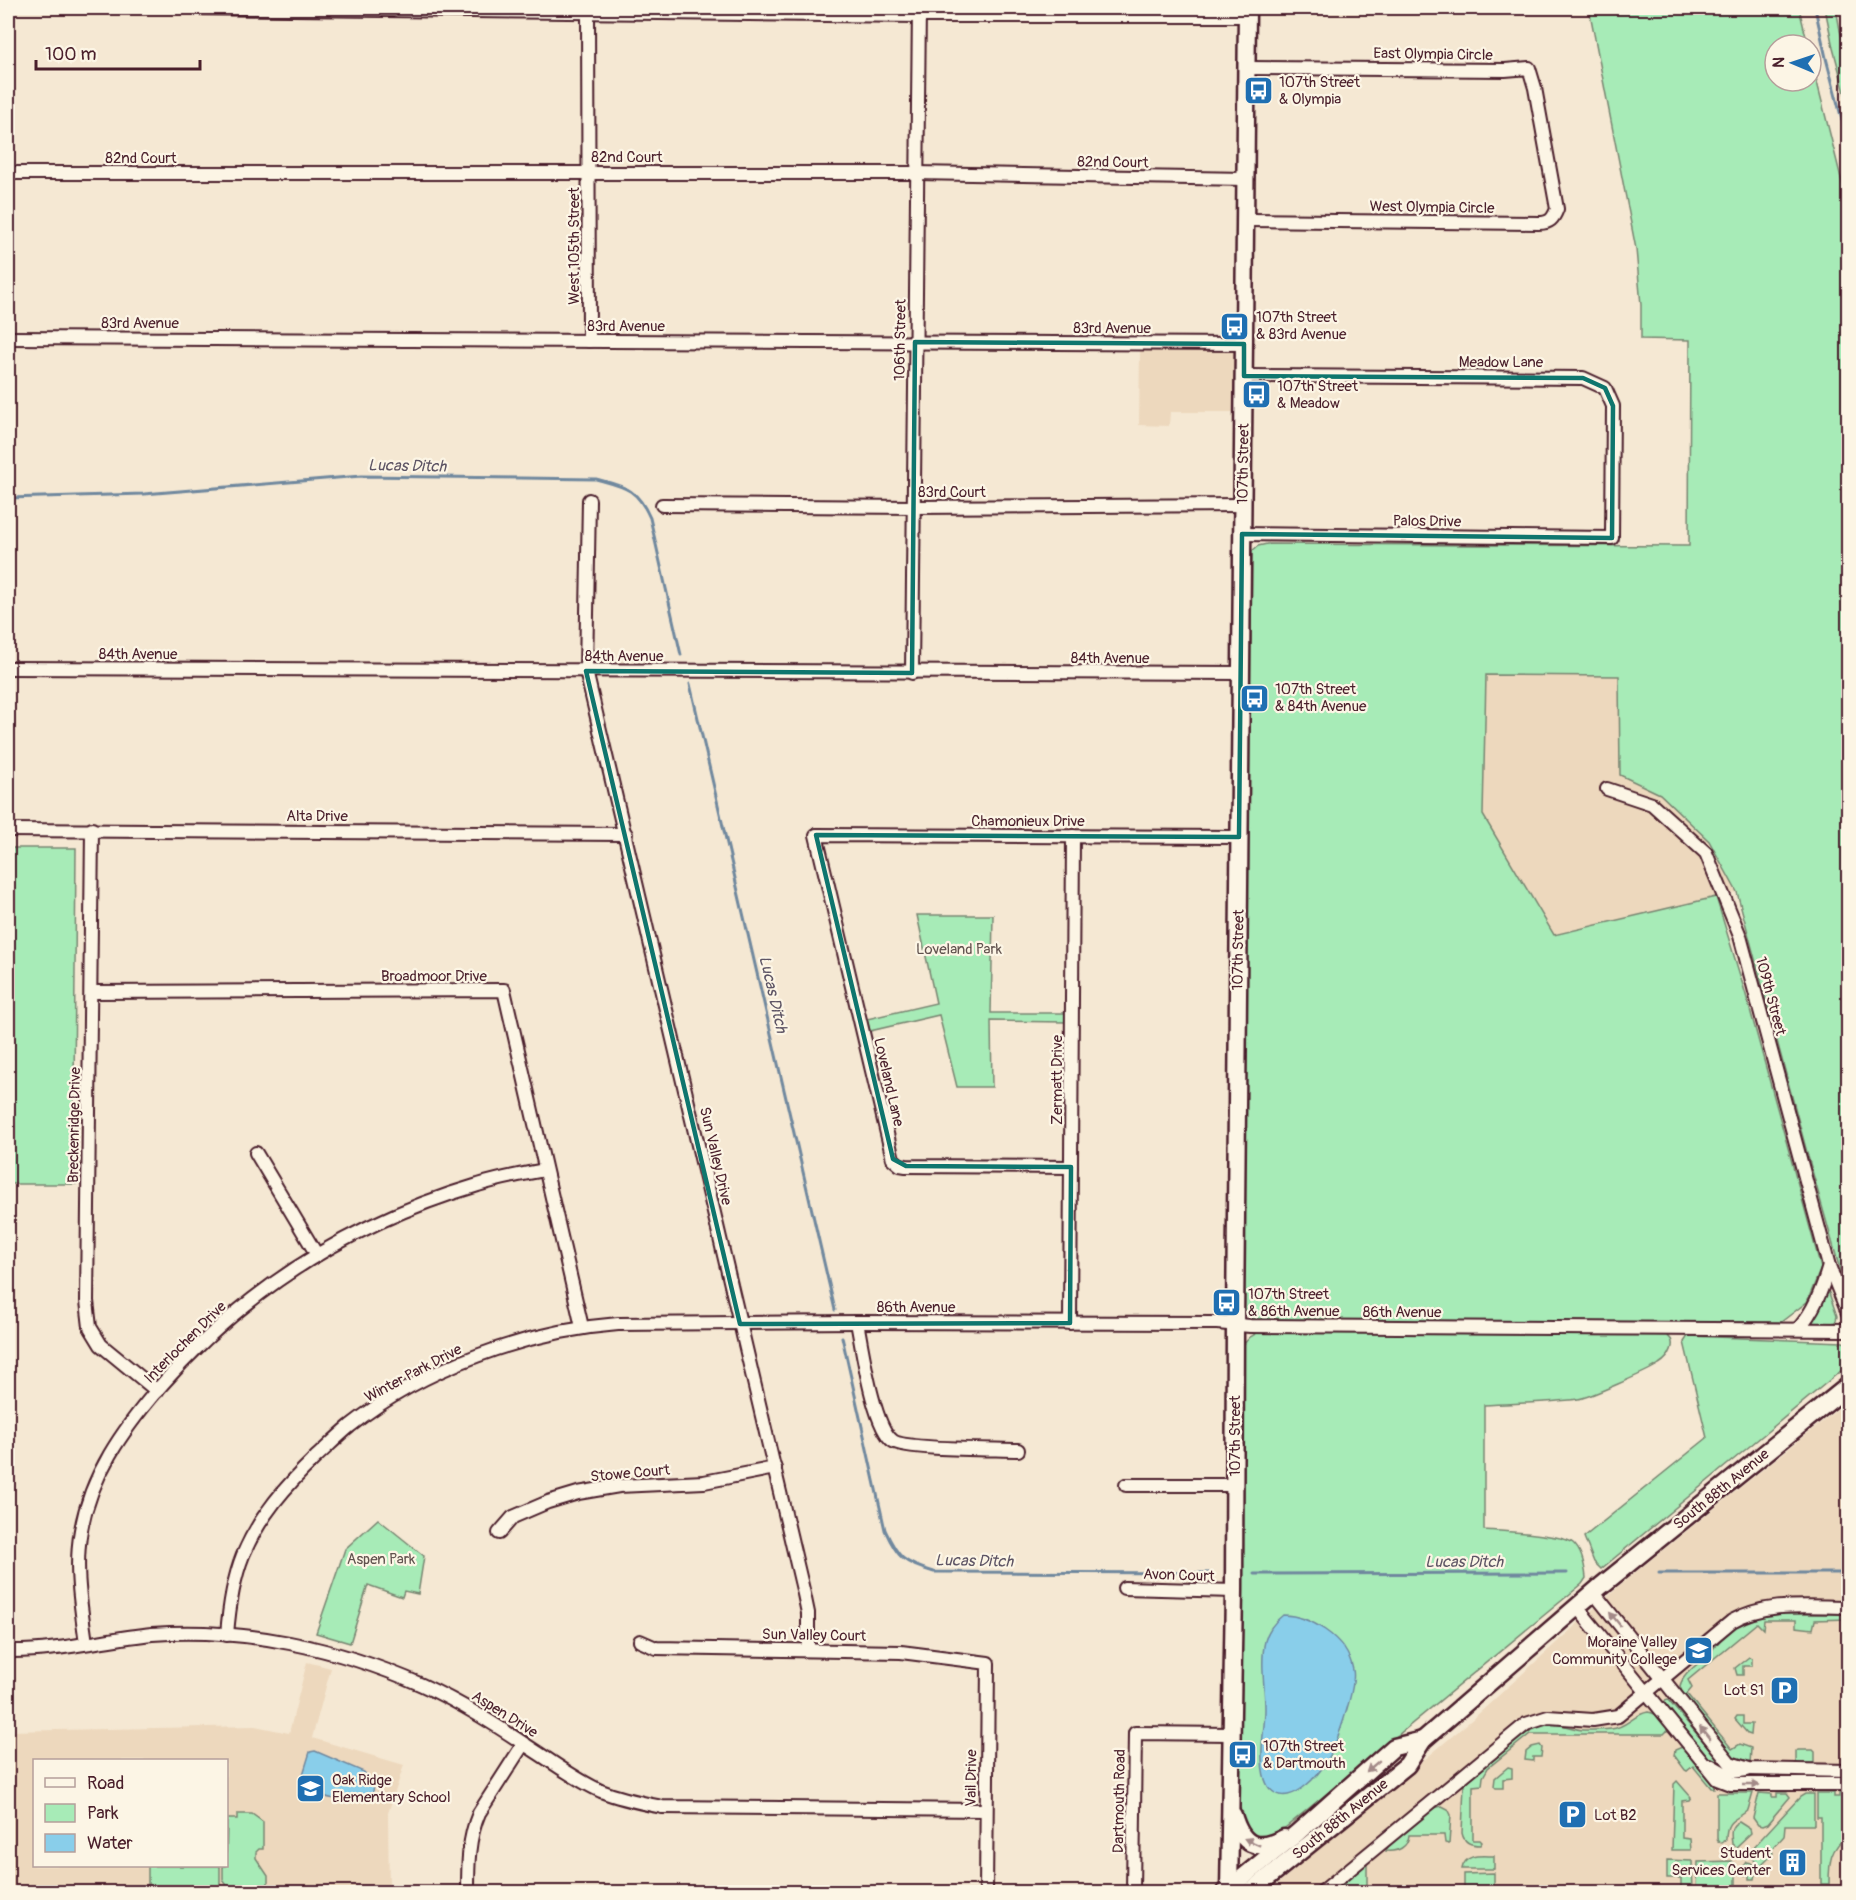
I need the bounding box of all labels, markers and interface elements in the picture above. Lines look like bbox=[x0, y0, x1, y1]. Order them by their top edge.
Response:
scale bar bbox=[36, 33, 200, 71]
north arrow bbox=[1763, 33, 1823, 93]
text: 100 m bbox=[45, 43, 97, 66]
street label: East Olympia Circle bbox=[1373, 44, 1493, 65]
text: N bbox=[1769, 57, 1789, 68]
place label: 107th Street & Olympia bbox=[1279, 73, 1361, 109]
bus stop icon: 107th Street & Olympia bbox=[1242, 75, 1274, 107]
street label: 82nd Court bbox=[591, 148, 664, 167]
street label: 82nd Court bbox=[105, 149, 178, 168]
street label: 82nd Court bbox=[1077, 152, 1150, 173]
street label: West 105th Street bbox=[565, 186, 584, 305]
street label: West Olympia Circle bbox=[1369, 197, 1495, 218]
street label: 106th Street bbox=[890, 298, 911, 381]
place label: 107th Street & 83rd Avenue bbox=[1256, 308, 1347, 344]
bus stop icon: 107th Street & 83rd Avenue bbox=[1219, 310, 1251, 342]
street label: 83rd Avenue bbox=[101, 314, 179, 333]
street label: 83rd Avenue bbox=[587, 317, 665, 336]
street label: 83rd Avenue bbox=[1073, 319, 1151, 338]
street label: Meadow Lane bbox=[1459, 353, 1544, 372]
place label: 107th Street & Meadow bbox=[1277, 377, 1359, 413]
bus stop icon: 107th Street & Meadow bbox=[1240, 379, 1272, 411]
street label: 107th Street bbox=[1233, 422, 1254, 505]
water label: Lucas Ditch bbox=[368, 455, 448, 477]
street label: 83rd Court bbox=[918, 483, 987, 502]
street label: Palos Drive bbox=[1393, 511, 1462, 532]
street label: 84th Avenue bbox=[99, 645, 178, 664]
street label: 84th Avenue bbox=[585, 647, 664, 666]
street label: 84th Avenue bbox=[1071, 649, 1150, 668]
place label: 107th Street & 84th Avenue bbox=[1275, 680, 1367, 716]
bus stop icon: 107th Street & 84th Avenue bbox=[1238, 682, 1270, 714]
street label: Alta Drive bbox=[286, 807, 348, 826]
street label: Chamonieux Drive bbox=[971, 812, 1085, 831]
street label: 107th Street bbox=[1228, 908, 1249, 991]
park label: Loveland Park bbox=[916, 940, 1003, 959]
water label: Lucas Ditch bbox=[754, 954, 792, 1036]
street label: 109th Street bbox=[1751, 955, 1790, 1039]
street label: Broadmoor Drive bbox=[381, 967, 488, 986]
street label: Zermatt Drive bbox=[1048, 1034, 1067, 1125]
street label: Loveland Lane bbox=[869, 1036, 908, 1129]
street label: Breckenridge Drive bbox=[64, 1066, 85, 1183]
street label: Sun Valley Drive bbox=[695, 1105, 736, 1208]
place label: 107th Street & 86th Avenue bbox=[1248, 1285, 1340, 1321]
bus stop icon: 107th Street & 86th Avenue bbox=[1211, 1287, 1243, 1319]
street label: Interlochen Drive bbox=[140, 1297, 231, 1387]
street label: 86th Avenue bbox=[877, 1298, 956, 1317]
street label: 86th Avenue bbox=[1363, 1303, 1442, 1322]
street label: Winter Park Drive bbox=[361, 1340, 466, 1407]
street label: 107th Street bbox=[1226, 1395, 1245, 1477]
street label: South 88th Avenue bbox=[1669, 1444, 1774, 1534]
street label: Stowe Court bbox=[590, 1460, 672, 1486]
park label: Aspen Park bbox=[347, 1550, 416, 1569]
water label: Lucas Ditch bbox=[935, 1550, 1015, 1572]
water label: Lucas Ditch bbox=[1425, 1552, 1505, 1572]
street label: Avon Court bbox=[1143, 1565, 1216, 1586]
one-way arrow bbox=[1610, 1612, 1622, 1627]
street label: Sun Valley Court bbox=[762, 1625, 867, 1646]
place label: Moraine Valley Community College bbox=[1552, 1633, 1678, 1669]
school or university icon: Moraine Valley Community College bbox=[1682, 1635, 1714, 1667]
parking icon: Lot S1 bbox=[1769, 1674, 1801, 1706]
place label: Lot S1 bbox=[1724, 1681, 1764, 1700]
street label: Aspen Drive bbox=[468, 1687, 542, 1743]
one-way arrow bbox=[1700, 1726, 1712, 1741]
place label: 107th Street & Dartmouth bbox=[1263, 1737, 1345, 1773]
bus stop icon: 107th Street & Dartmouth bbox=[1226, 1739, 1258, 1771]
street label: Vail Drive bbox=[961, 1749, 982, 1807]
street label: Dartmouth Road bbox=[1109, 1749, 1130, 1853]
legend bbox=[33, 1759, 228, 1867]
one-way arrow bbox=[1366, 1759, 1381, 1772]
place label: Oak Ridge Elementary School bbox=[332, 1771, 451, 1807]
text: Road bbox=[87, 1772, 124, 1795]
school or university icon: Oak Ridge Elementary School bbox=[295, 1773, 327, 1805]
street label: South 88th Avenue bbox=[1288, 1774, 1393, 1864]
one-way arrow bbox=[1741, 1780, 1760, 1790]
parking icon: Lot B2 bbox=[1557, 1799, 1589, 1831]
text: Park bbox=[87, 1802, 119, 1825]
place label: Lot B2 bbox=[1594, 1806, 1637, 1825]
text: Water bbox=[87, 1832, 133, 1855]
one-way arrow bbox=[1243, 1837, 1261, 1847]
place label: Student Services Center bbox=[1672, 1844, 1772, 1880]
building icon: Student Services Center bbox=[1776, 1846, 1808, 1878]

